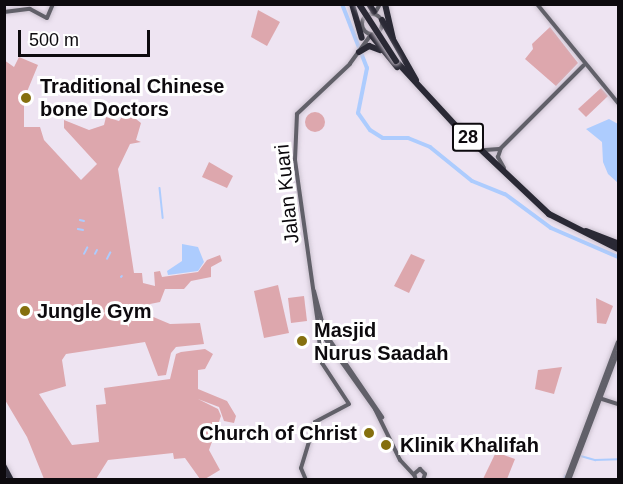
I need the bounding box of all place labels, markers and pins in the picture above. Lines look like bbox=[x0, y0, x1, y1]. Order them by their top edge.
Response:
place label: Traditional Chinese bone Doctors bbox=[40, 74, 224, 121]
marker: Traditional Chinese bone Doctors bbox=[17, 89, 35, 107]
place label: Jungle Gym bbox=[37, 299, 151, 323]
marker: Jungle Gym bbox=[18, 304, 32, 318]
place label: Masjid Nurus Saadah bbox=[314, 318, 448, 365]
marker: Masjid Nurus Saadah bbox=[295, 334, 309, 348]
place label: Church of Christ bbox=[199, 421, 357, 445]
marker: Church of Christ bbox=[362, 426, 376, 440]
place label: Klinik Khalifah bbox=[400, 433, 539, 457]
marker: Klinik Khalifah bbox=[377, 436, 395, 454]

